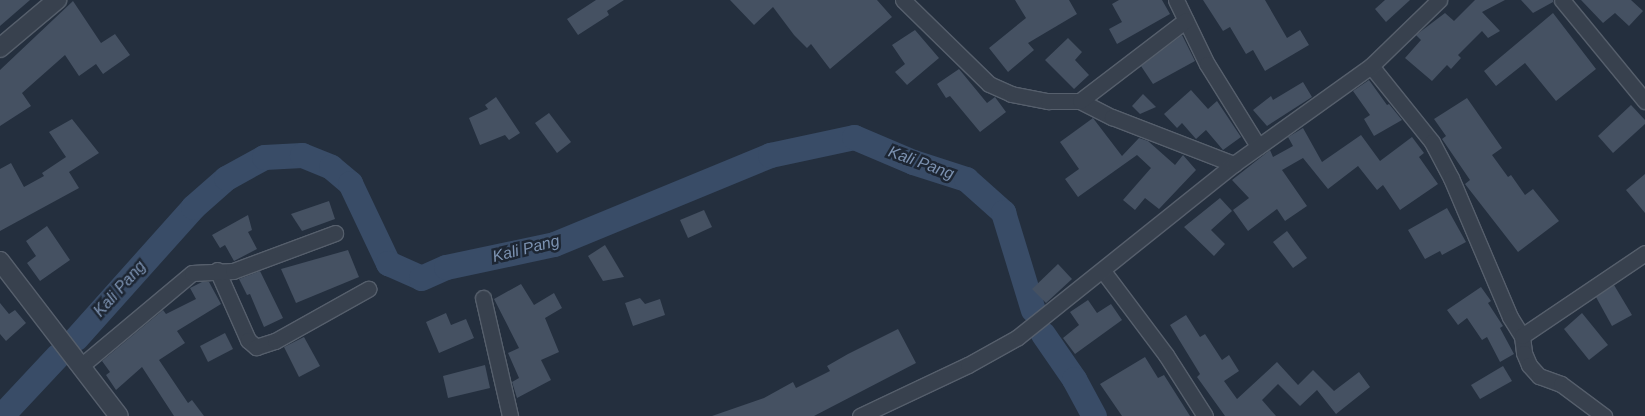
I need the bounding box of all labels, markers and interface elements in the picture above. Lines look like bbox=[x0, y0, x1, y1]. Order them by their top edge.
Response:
water label: Kali Pang bbox=[886, 142, 956, 184]
water label: Kali Pang bbox=[490, 231, 562, 267]
water label: Kali Pang bbox=[90, 257, 150, 321]

